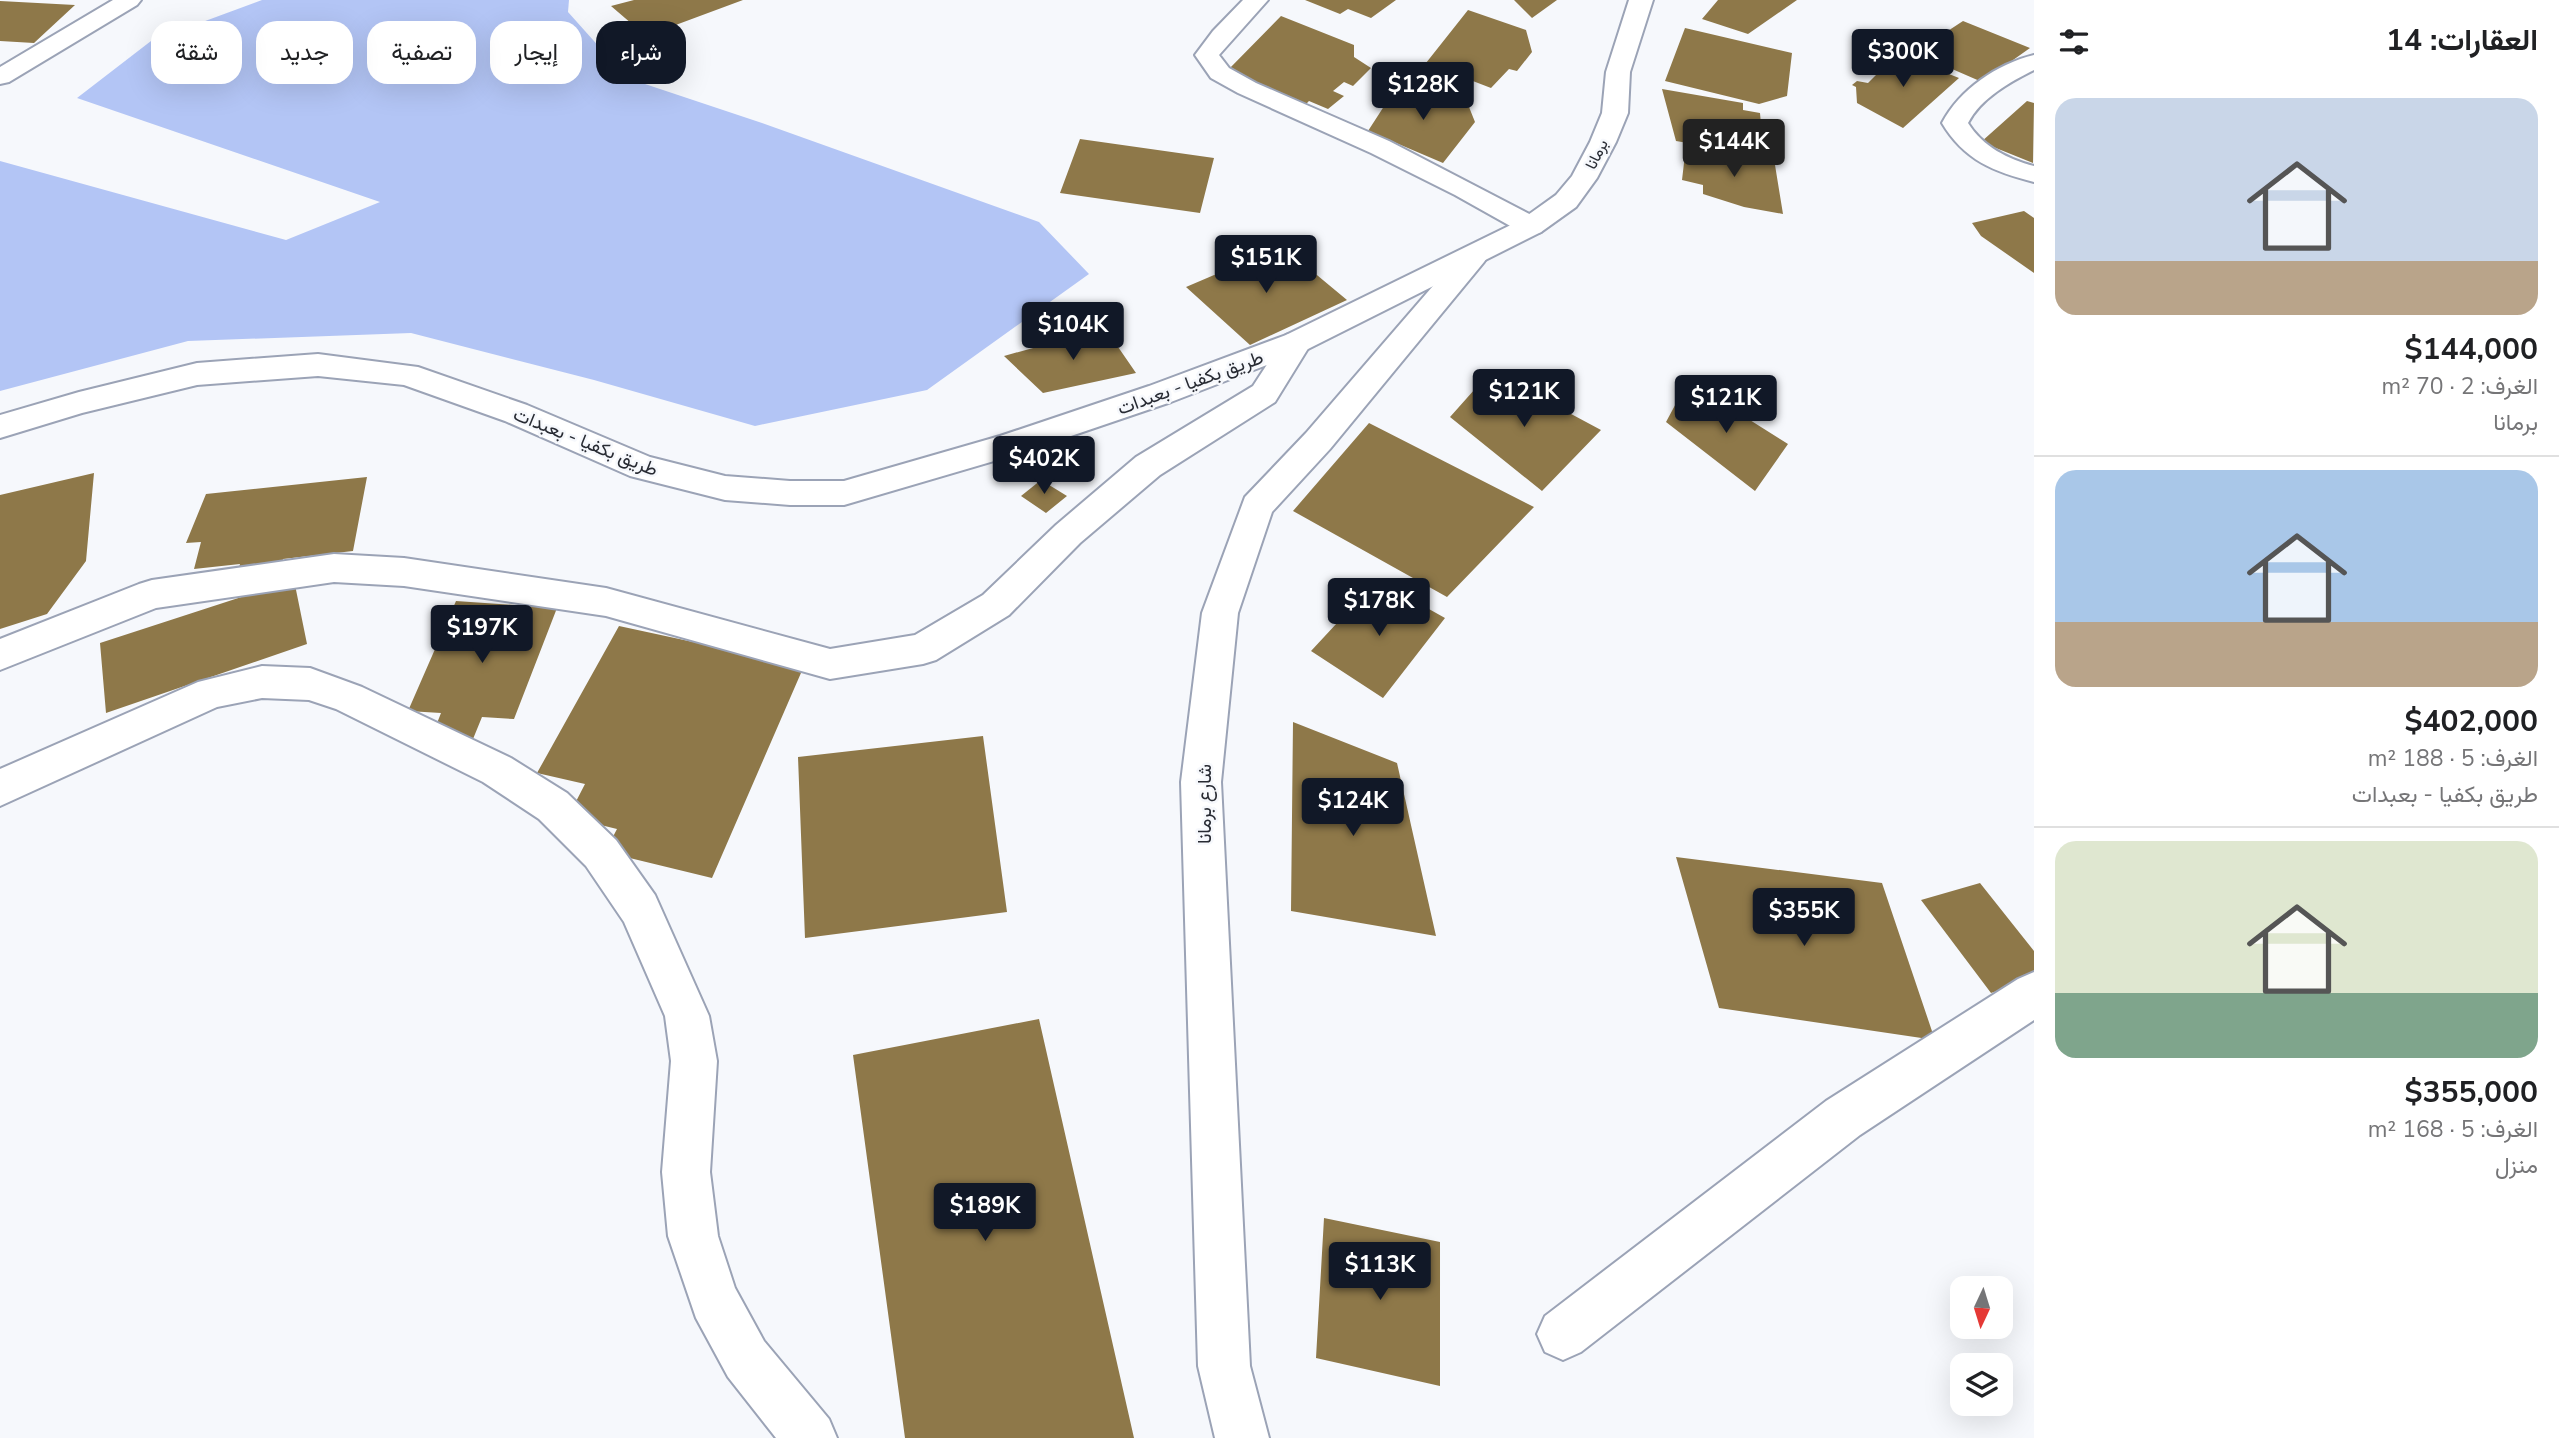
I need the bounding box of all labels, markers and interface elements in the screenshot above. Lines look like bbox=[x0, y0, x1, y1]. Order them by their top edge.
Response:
text: العقارات: 14 bbox=[2386, 20, 2538, 61]
chip: شقة bbox=[151, 21, 242, 84]
chip: جديد bbox=[256, 21, 353, 84]
chip: تصفية bbox=[367, 21, 476, 84]
chip: إيجار bbox=[490, 21, 582, 84]
chip: شراء bbox=[596, 21, 686, 84]
icon: filters bbox=[2055, 23, 2093, 61]
pin: $300K bbox=[1854, 29, 1952, 89]
text: $300K bbox=[1868, 36, 1938, 67]
pin: $128K bbox=[1374, 62, 1472, 122]
text: $128K bbox=[1388, 69, 1458, 100]
pin: $144K bbox=[1685, 120, 1783, 179]
text: $144K bbox=[1699, 126, 1769, 157]
street label: برمانا bbox=[1580, 136, 1614, 173]
icon: home bbox=[2234, 143, 2360, 269]
pin: $151K bbox=[1217, 236, 1315, 295]
text: $151K bbox=[1231, 242, 1301, 273]
pin: $104K bbox=[1024, 302, 1122, 362]
text: $104K bbox=[1038, 309, 1108, 340]
text: $144,000 bbox=[2405, 329, 2538, 370]
street label: طريق بكفيا - بعبدات bbox=[1114, 344, 1267, 421]
pin: $121K bbox=[1475, 370, 1573, 429]
text: الغرف: 2 · 70 m² bbox=[2382, 371, 2538, 402]
text: $121K bbox=[1489, 376, 1559, 407]
pin: $121K bbox=[1677, 376, 1775, 435]
text: $121K bbox=[1691, 382, 1761, 413]
street label: طريق بكفيا - بعبدات bbox=[509, 401, 662, 483]
text: برمانا bbox=[2493, 407, 2538, 438]
pin: $402K bbox=[995, 436, 1093, 496]
text: $402K bbox=[1009, 443, 1079, 474]
icon: home bbox=[2234, 515, 2360, 641]
pin: $178K bbox=[1330, 578, 1428, 638]
text: $178K bbox=[1344, 585, 1414, 616]
pin: $197K bbox=[433, 606, 531, 665]
text: $197K bbox=[447, 612, 517, 643]
text: $402,000 bbox=[2405, 701, 2538, 742]
text: الغرف: 5 · 188 m² bbox=[2368, 743, 2538, 774]
street label: شارع برمانا bbox=[1192, 764, 1218, 844]
pin: $124K bbox=[1304, 778, 1402, 838]
text: طريق بكفيا - بعبدات bbox=[2352, 779, 2538, 810]
text: $124K bbox=[1318, 785, 1388, 816]
icon: home bbox=[2234, 886, 2360, 1012]
pin: $355K bbox=[1755, 888, 1853, 948]
text: $355K bbox=[1769, 895, 1839, 926]
text: $355,000 bbox=[2405, 1072, 2538, 1113]
text: الغرف: 5 · 168 m² bbox=[2368, 1114, 2538, 1145]
text: منزل bbox=[2495, 1150, 2538, 1181]
pin: $189K bbox=[936, 1184, 1034, 1243]
text: $189K bbox=[950, 1190, 1020, 1221]
pin: $113K bbox=[1331, 1242, 1429, 1302]
text: $113K bbox=[1345, 1249, 1415, 1280]
north arrow bbox=[1950, 1276, 2012, 1339]
map controls bbox=[1950, 1276, 2013, 1416]
button: layers bbox=[1950, 1353, 2013, 1416]

